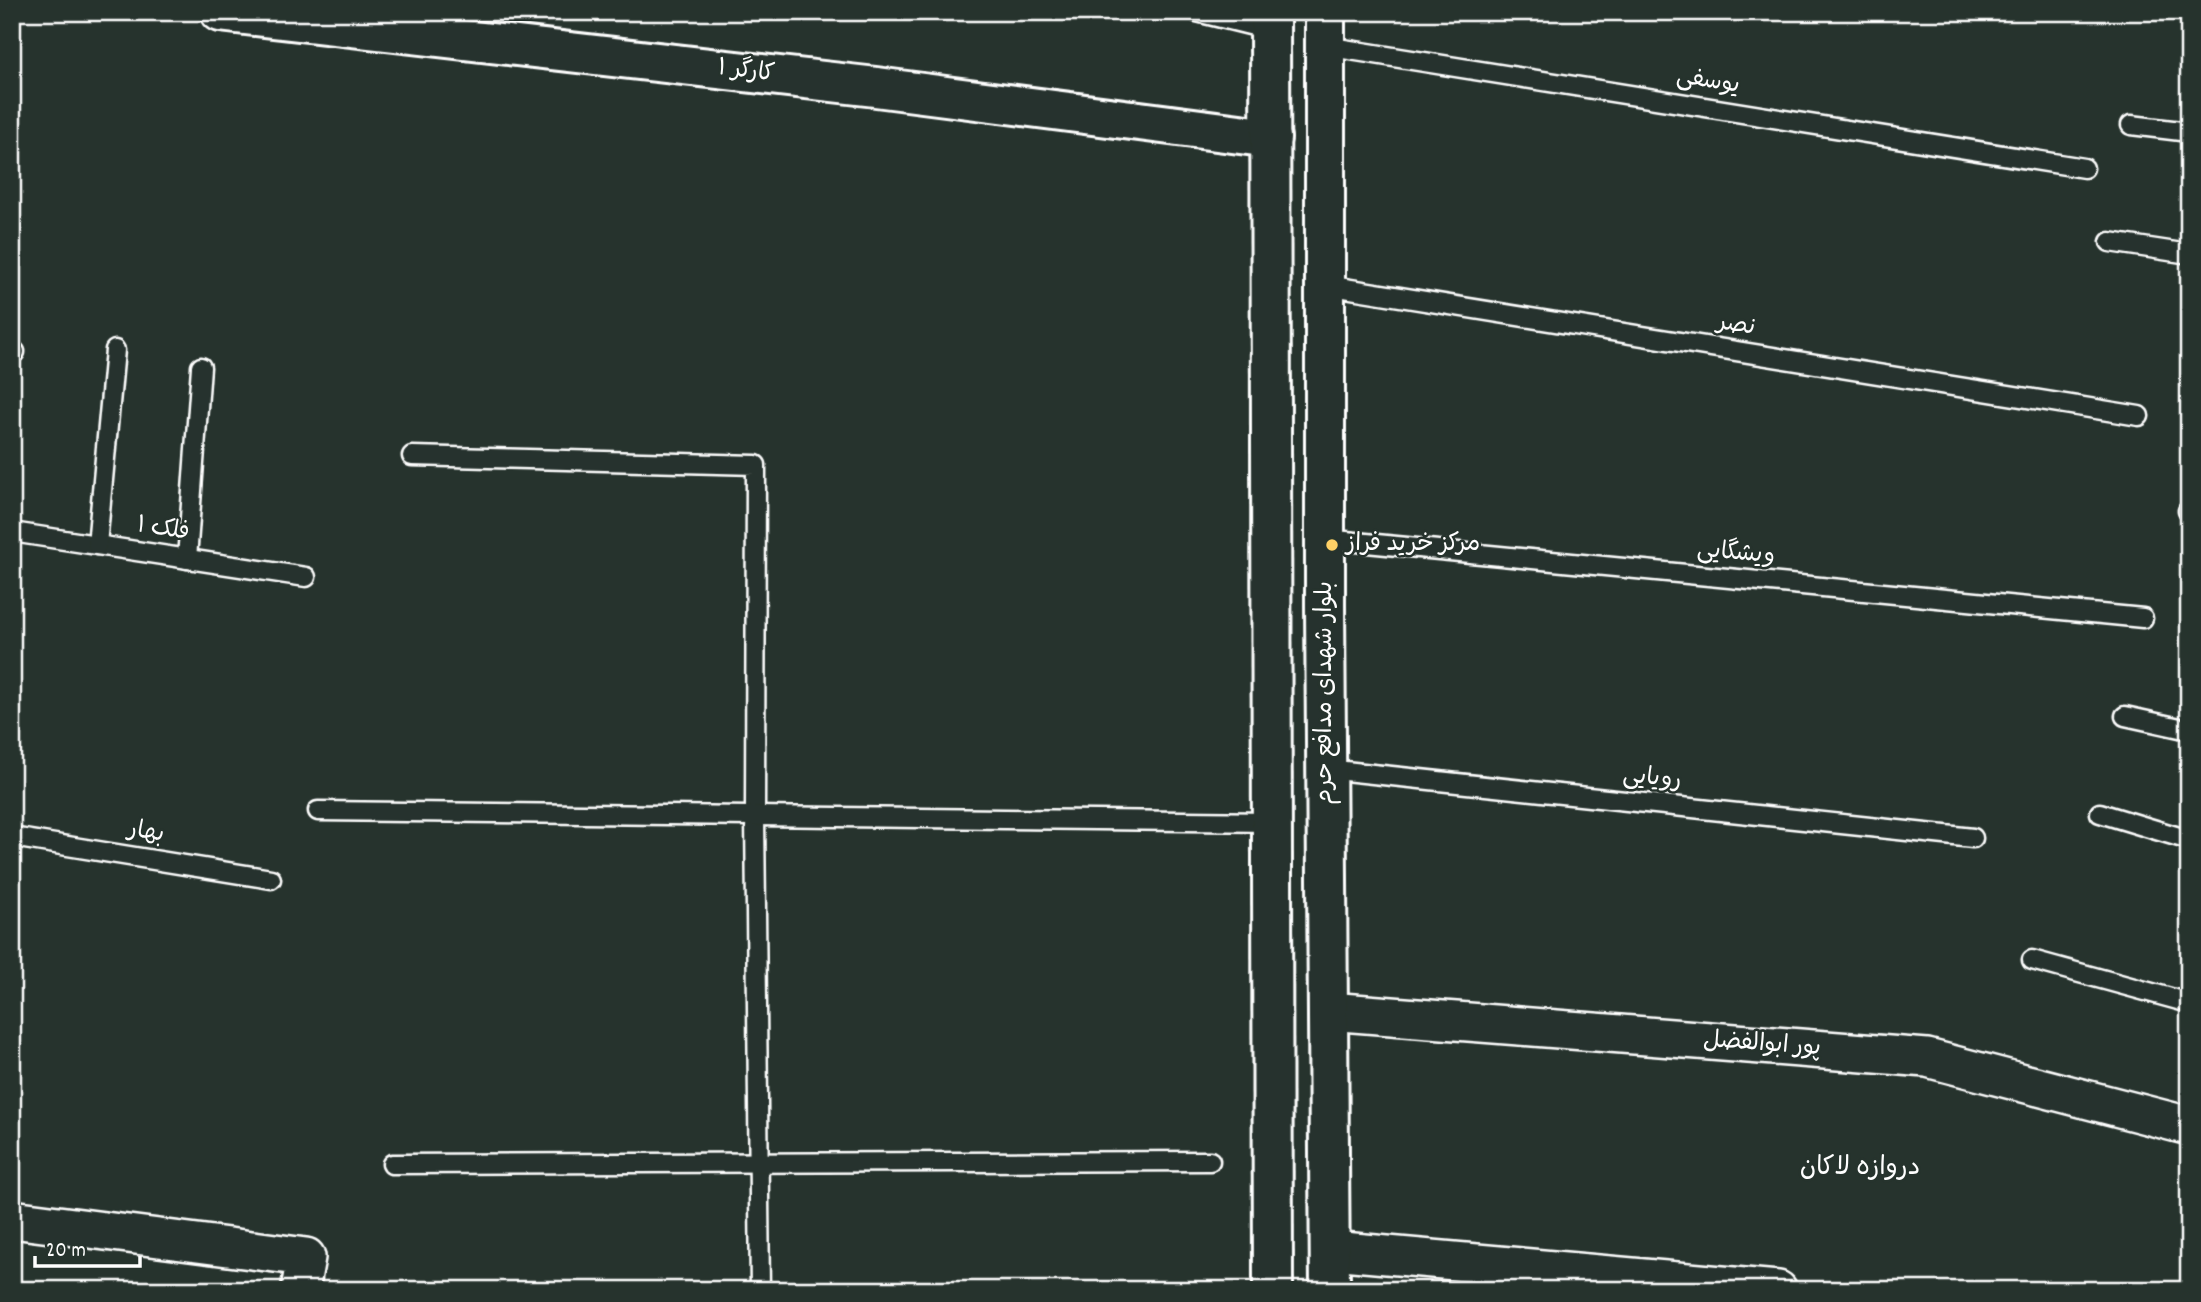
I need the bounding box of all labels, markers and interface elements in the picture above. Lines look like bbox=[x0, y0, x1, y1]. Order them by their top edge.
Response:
street label: کارگر ۱ bbox=[716, 52, 776, 92]
street label: یوسفی bbox=[1674, 60, 1742, 104]
street label: نصر bbox=[1713, 306, 1758, 346]
street label: فلک ۱ bbox=[134, 509, 192, 551]
place label: مرکز خرید فراز bbox=[1344, 528, 1480, 562]
street label: ویشگایی bbox=[1696, 534, 1776, 574]
marker: مرکز خرید فراز bbox=[1324, 537, 1340, 553]
street label: بلوار شهدای مدافع حرم bbox=[1309, 581, 1343, 805]
street label: رویایی bbox=[1621, 759, 1683, 799]
street label: بهار bbox=[123, 813, 167, 853]
street label: پور ابوالفضل bbox=[1702, 1024, 1822, 1066]
district label: دروازه لاکان bbox=[1800, 1150, 1920, 1187]
scale bar bbox=[35, 1225, 140, 1269]
text: 20 m bbox=[46, 1237, 86, 1267]

